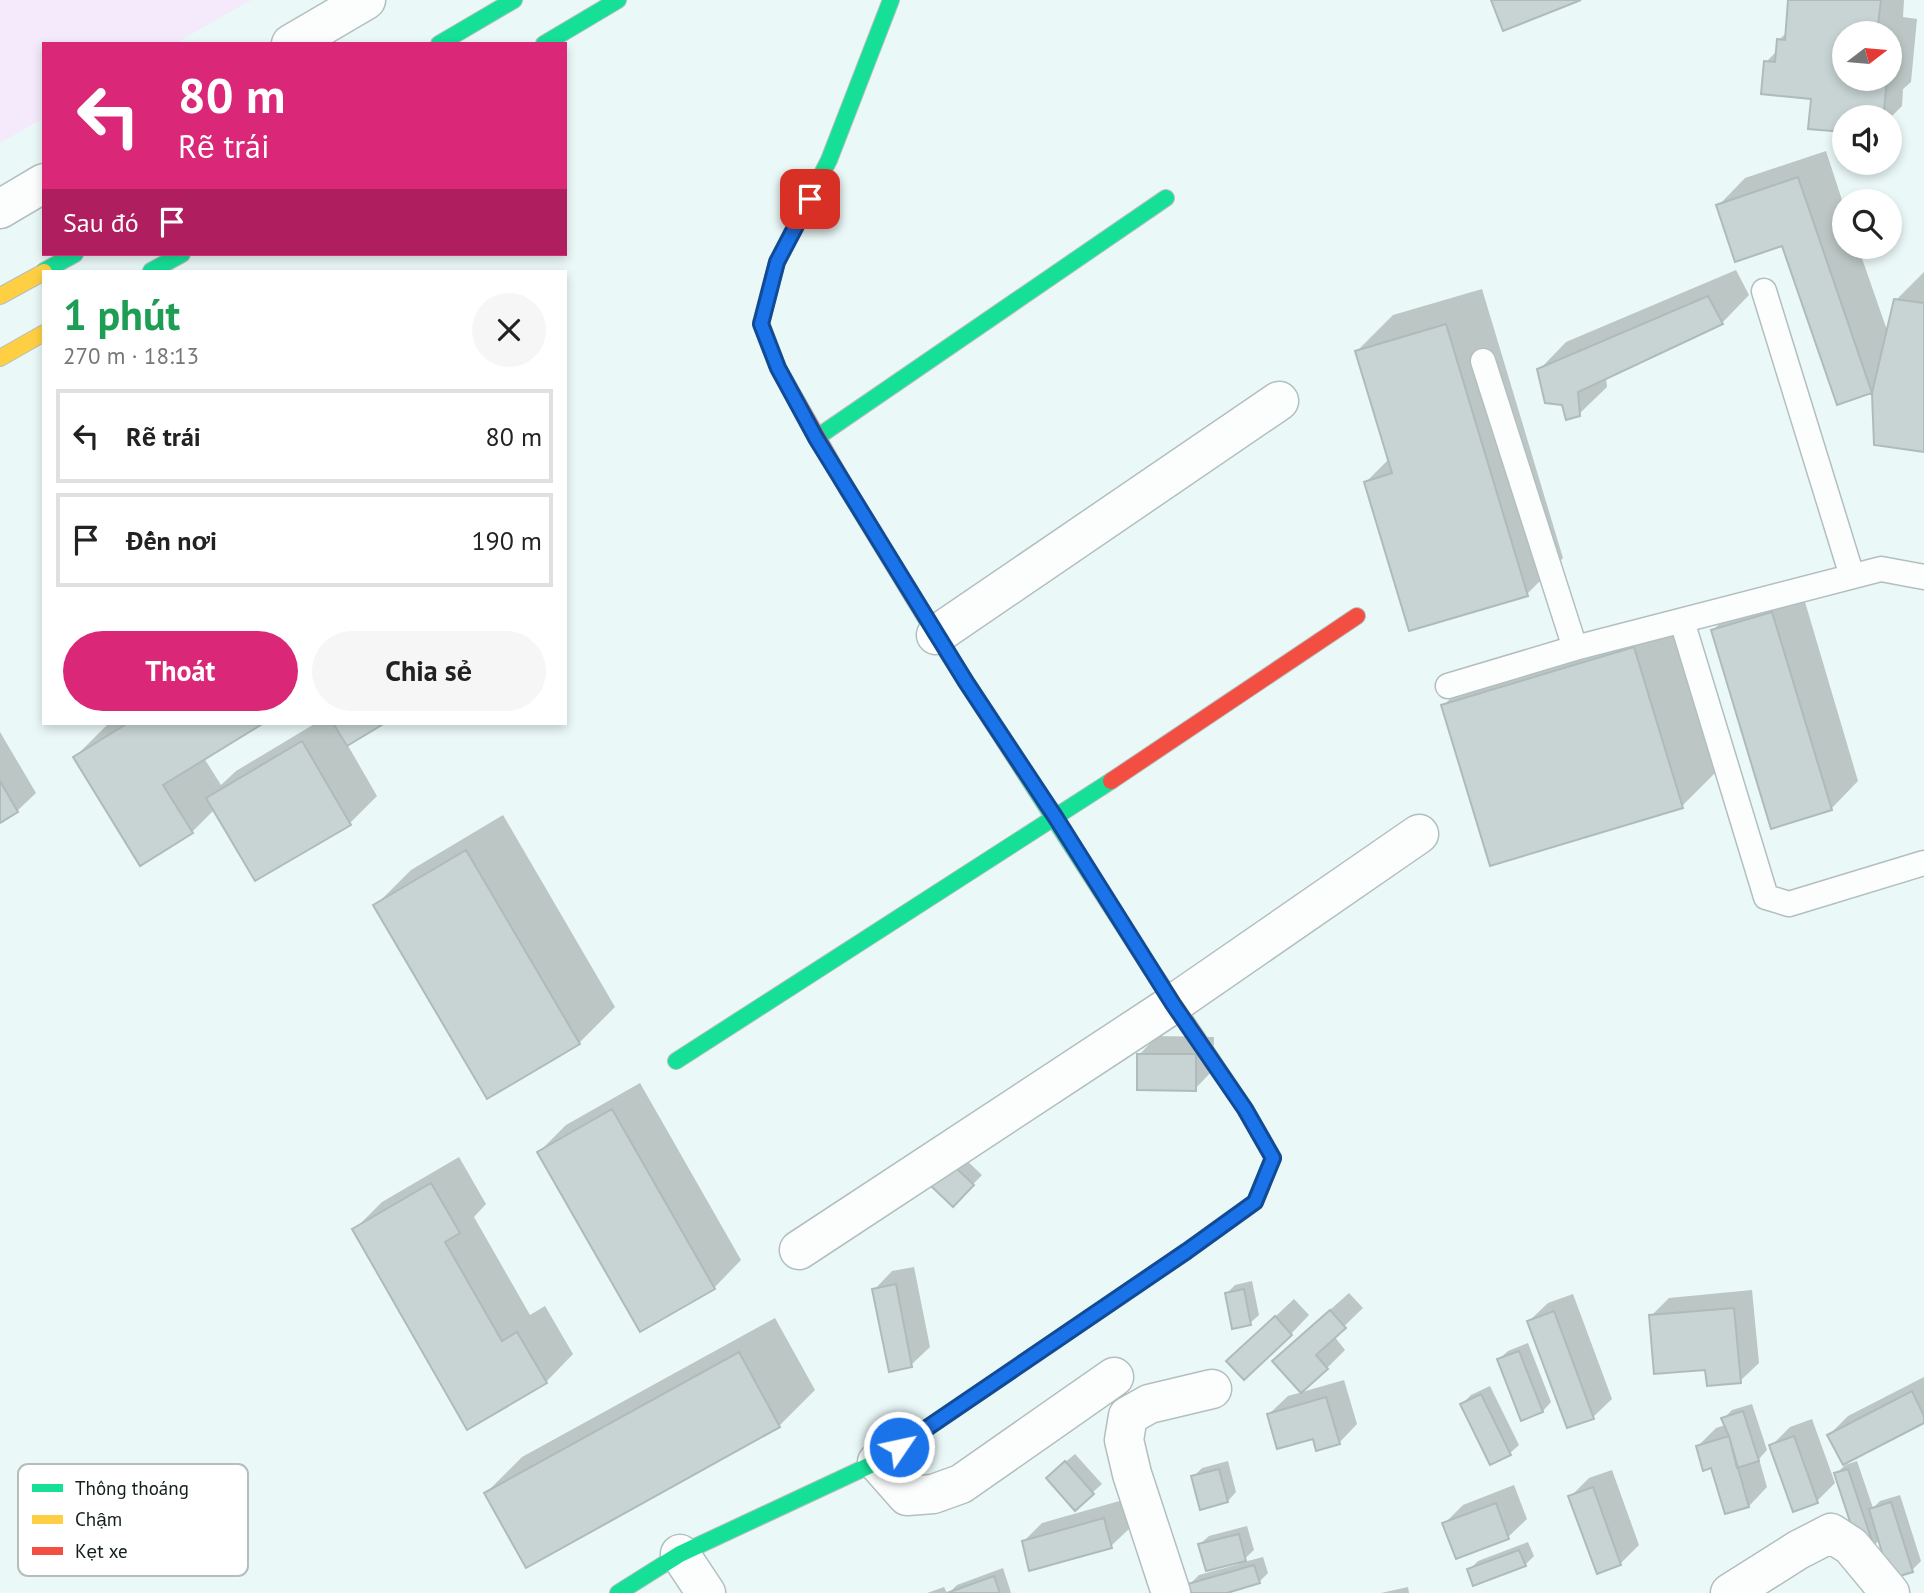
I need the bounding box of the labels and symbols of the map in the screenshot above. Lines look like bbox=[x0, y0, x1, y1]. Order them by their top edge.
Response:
north arrow bbox=[1832, 21, 1902, 91]
pin bbox=[780, 169, 840, 229]
position arrow bbox=[862, 1410, 936, 1484]
legend bbox=[18, 1464, 248, 1576]
text: Thông thoáng bbox=[75, 1476, 189, 1500]
text: Chậm bbox=[75, 1507, 122, 1531]
text: Kẹt xe bbox=[75, 1539, 128, 1563]

